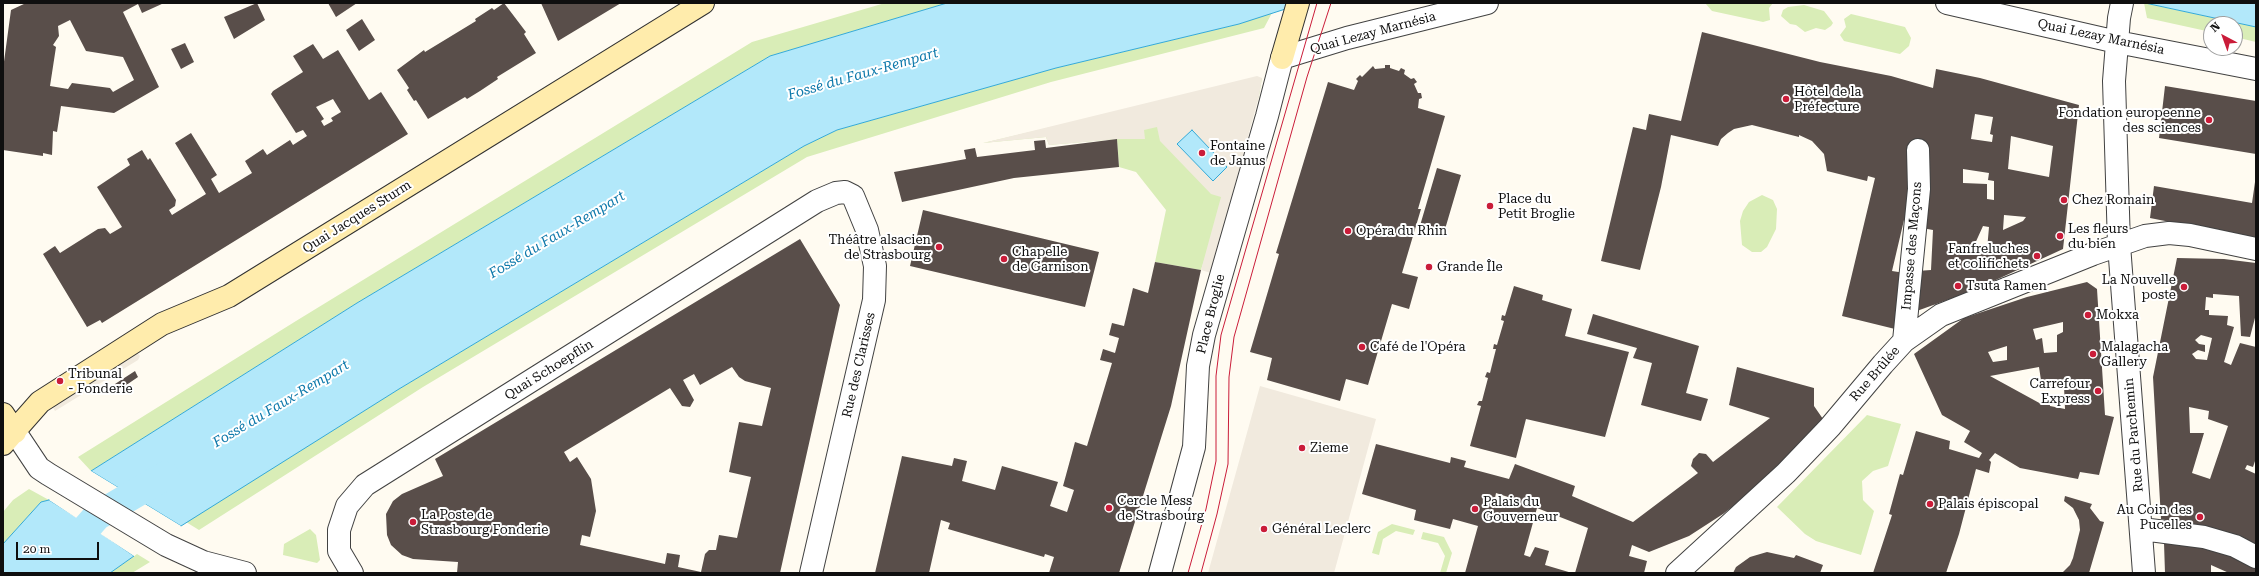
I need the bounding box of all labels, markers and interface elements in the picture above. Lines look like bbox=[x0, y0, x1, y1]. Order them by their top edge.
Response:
street label: Quai Lezay Marnésia bbox=[1308, 9, 1438, 57]
street label: Quai Lezay Marnésia bbox=[2036, 16, 2166, 58]
north arrow bbox=[2203, 16, 2243, 56]
text: N bbox=[2208, 20, 2223, 35]
water label: Fossé du Faux-Rempart bbox=[786, 44, 940, 104]
place label: Hôtel de la Préfecture bbox=[1794, 84, 1862, 115]
marker: Hôtel de la Préfecture bbox=[1781, 94, 1791, 104]
place label: Fondation europeenne des sciences bbox=[2058, 105, 2201, 136]
marker: Fondation europeenne des sciences bbox=[2204, 115, 2214, 125]
place label: Fontaine de Janus bbox=[1210, 138, 1265, 169]
marker: Fontaine de Janus bbox=[1197, 148, 1207, 158]
street label: Quai Jacques Sturm bbox=[300, 177, 414, 257]
street label: Impasse des Maçons bbox=[1899, 181, 1925, 311]
water label: Fossé du Faux-Rempart bbox=[486, 188, 628, 282]
place label: Place du Petit Broglie bbox=[1498, 191, 1575, 222]
place label: Chez Romain bbox=[2072, 192, 2154, 208]
marker: Chez Romain bbox=[2059, 195, 2069, 205]
marker: Place du Petit Broglie bbox=[1485, 201, 1495, 211]
place label: Les fleurs du bien bbox=[2068, 221, 2128, 252]
place label: Opéra du Rhin bbox=[1356, 223, 1447, 239]
marker: Opéra du Rhin bbox=[1343, 226, 1353, 236]
marker: Les fleurs du bien bbox=[2055, 231, 2065, 241]
place label: Théâtre alsacien de Strasbourg bbox=[828, 232, 931, 263]
place label: Fanfreluches et colifichets bbox=[1948, 241, 2029, 272]
marker: Théâtre alsacien de Strasbourg bbox=[934, 242, 944, 252]
place label: Chapelle de Garnison bbox=[1012, 244, 1089, 275]
marker: Fanfreluches et colifichets bbox=[2032, 251, 2042, 261]
marker: Chapelle de Garnison bbox=[999, 254, 1009, 264]
place label: Grande Île bbox=[1437, 259, 1503, 275]
marker: Grande Île bbox=[1424, 262, 1434, 272]
place label: La Nouvelle poste bbox=[2102, 272, 2176, 303]
street label: Place Broglie bbox=[1194, 273, 1228, 355]
place label: Tsuta Ramen bbox=[1966, 278, 2047, 294]
marker: Tsuta Ramen bbox=[1953, 281, 1963, 291]
marker: La Nouvelle poste bbox=[2179, 282, 2189, 292]
place label: Mokxa bbox=[2096, 307, 2139, 323]
marker: Mokxa bbox=[2083, 310, 2093, 320]
street label: Rue des Clarisses bbox=[839, 311, 879, 419]
street label: Quai Schoepflin bbox=[502, 336, 596, 404]
place label: Café de l'Opéra bbox=[1370, 339, 1465, 355]
place label: Malagacha Gallery bbox=[2101, 339, 2168, 370]
marker: Café de l'Opéra bbox=[1357, 342, 1367, 352]
street label: Rue Brûlée bbox=[1847, 343, 1903, 405]
marker: Malagacha Gallery bbox=[2088, 349, 2098, 359]
water label: Fossé du Faux-Rempart bbox=[210, 357, 352, 451]
place label: Tribunal - Fonderie bbox=[68, 366, 133, 397]
marker: Tribunal - Fonderie bbox=[55, 376, 65, 386]
place label: Carrefour Express bbox=[2030, 376, 2090, 407]
street label: Rue du Parchemin bbox=[2121, 377, 2147, 493]
marker: Carrefour Express bbox=[2093, 386, 2103, 396]
place label: Zieme bbox=[1310, 440, 1348, 456]
marker: Zieme bbox=[1297, 443, 1307, 453]
place label: Cercle Mess de Strasbourg bbox=[1117, 493, 1204, 524]
place label: Palais du Gouverneur bbox=[1483, 494, 1558, 525]
place label: Palais épiscopal bbox=[1938, 496, 2038, 512]
marker: Palais épiscopal bbox=[1925, 499, 1935, 509]
place label: Au Coin des Pucelles bbox=[2117, 502, 2192, 533]
marker: Cercle Mess de Strasbourg bbox=[1104, 503, 1114, 513]
marker: Palais du Gouverneur bbox=[1470, 504, 1480, 514]
place label: La Poste de Strasbourg Fonderie bbox=[421, 507, 548, 538]
marker: Au Coin des Pucelles bbox=[2195, 512, 2205, 522]
marker: La Poste de Strasbourg Fonderie bbox=[408, 517, 418, 527]
place label: Général Leclerc bbox=[1272, 521, 1371, 537]
marker: Général Leclerc bbox=[1259, 524, 1269, 534]
scale bar bbox=[18, 534, 101, 560]
text: 20 m bbox=[23, 542, 50, 556]

